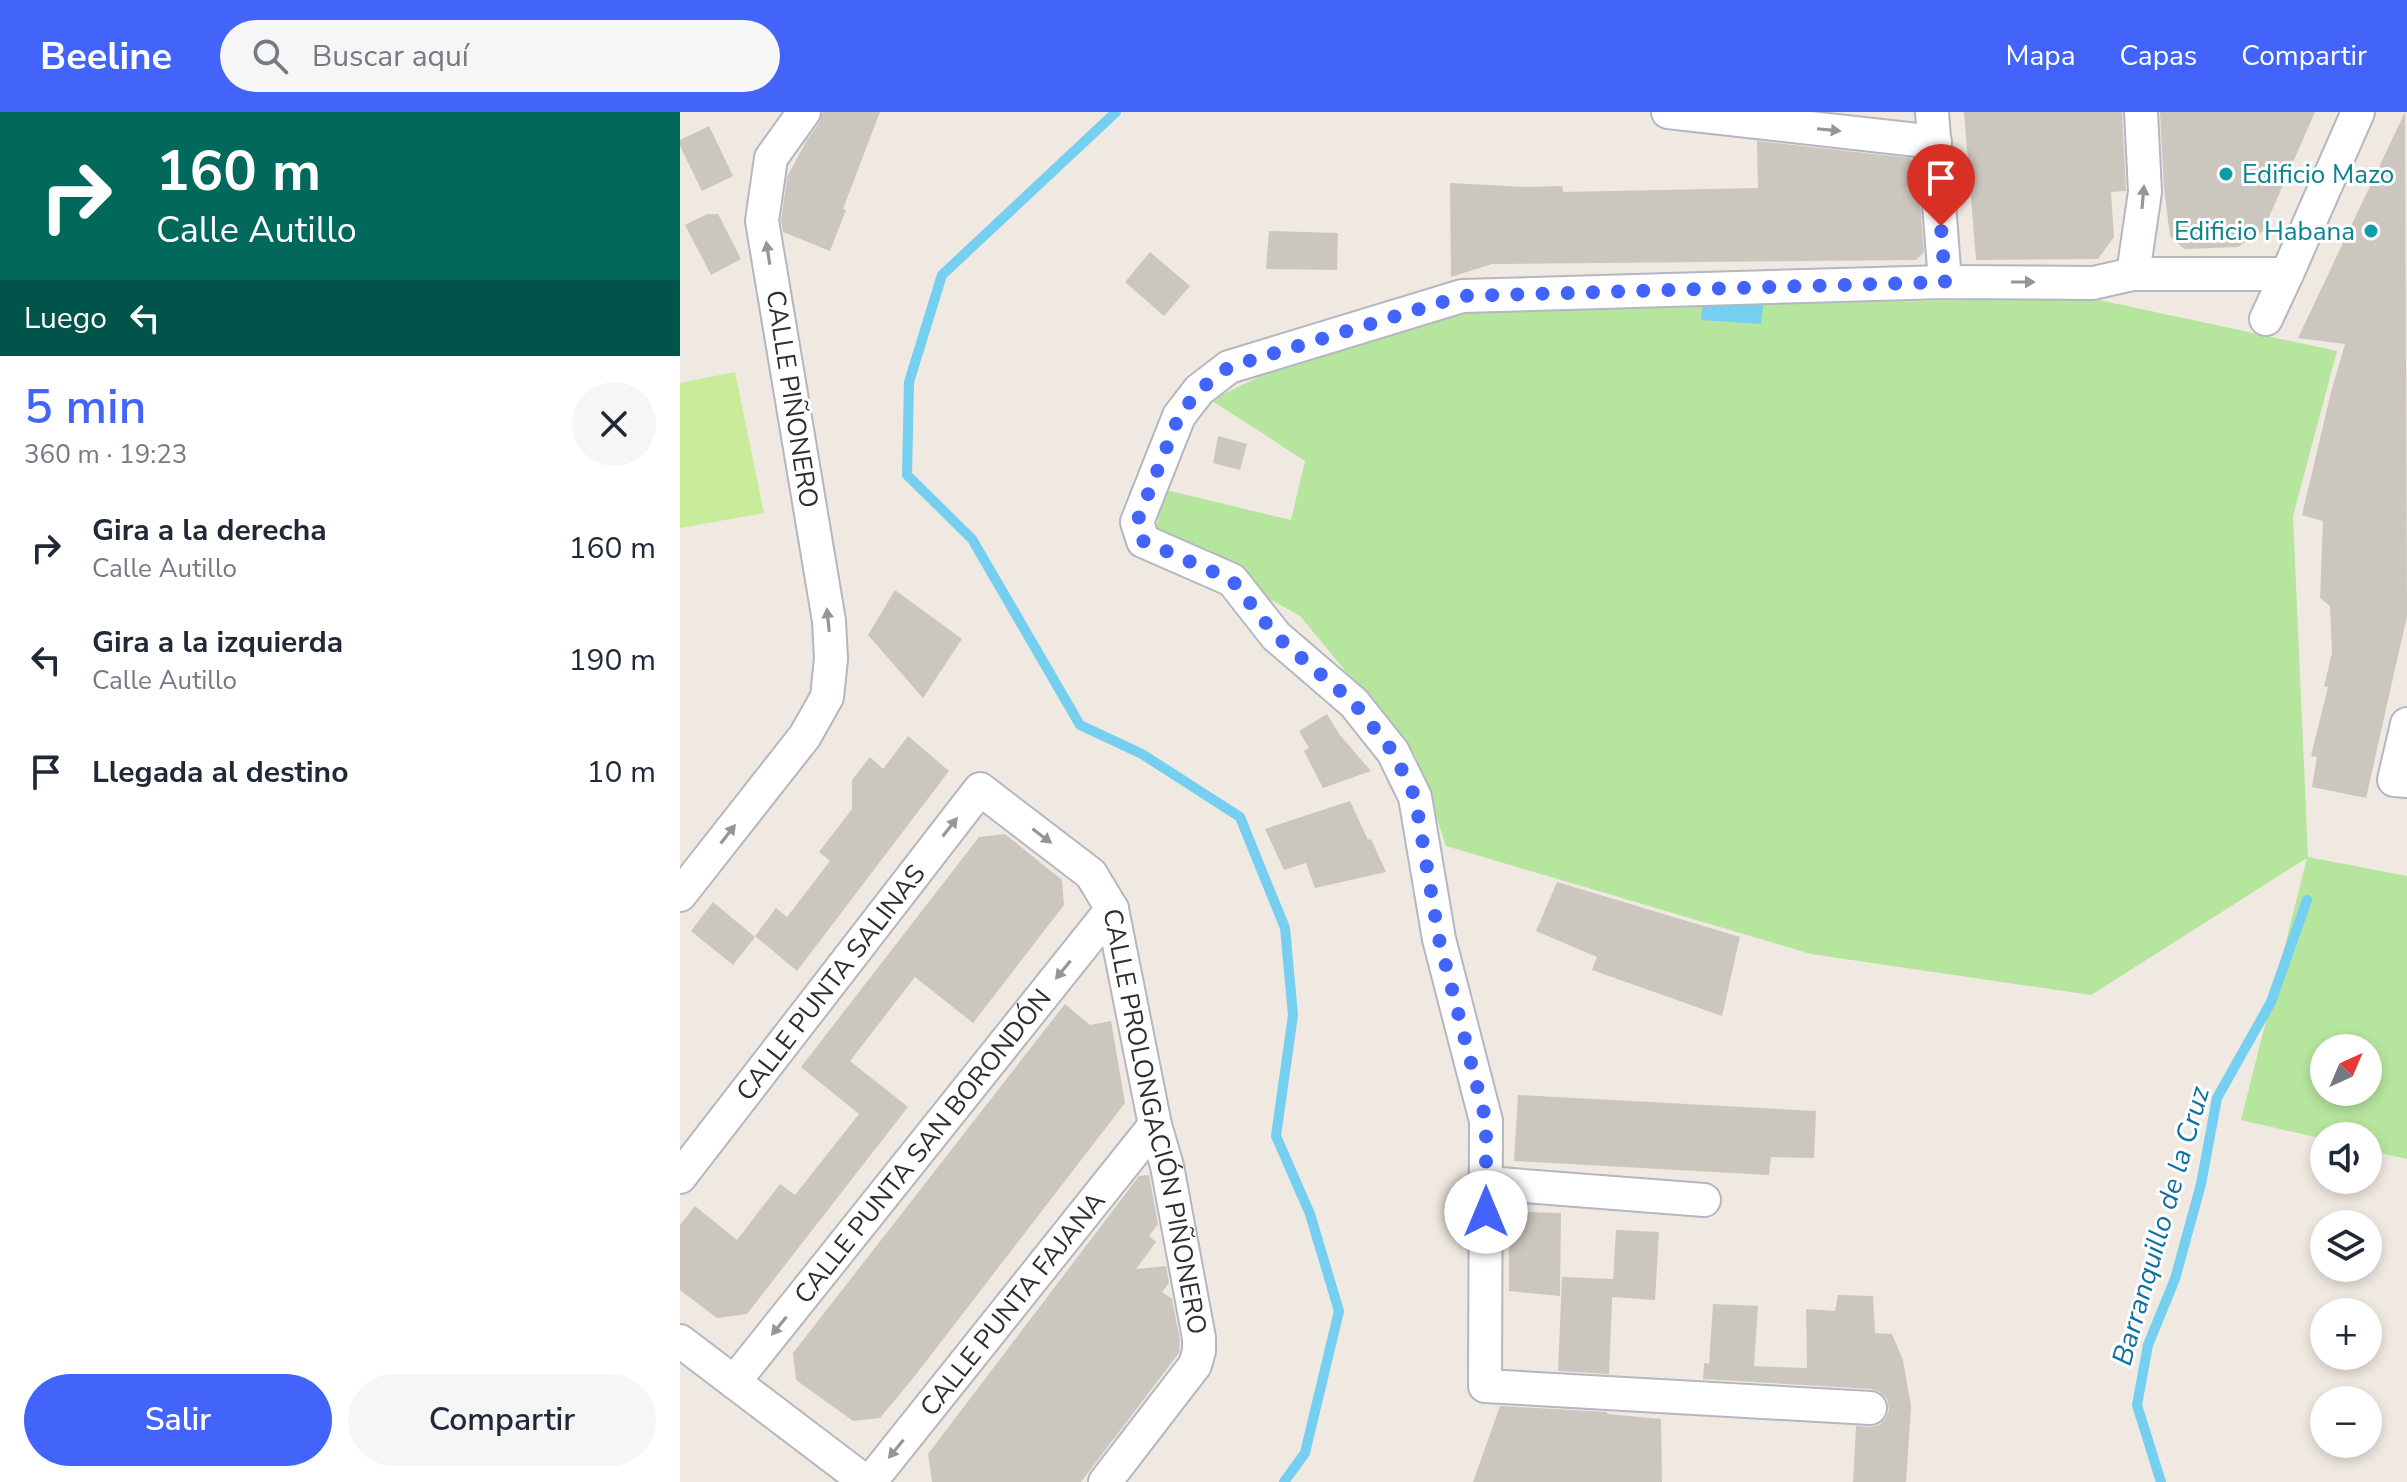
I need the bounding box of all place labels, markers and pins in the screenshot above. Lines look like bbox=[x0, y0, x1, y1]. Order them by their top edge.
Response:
pin bbox=[1907, 144, 1975, 226]
place label: Edificio Mazo bbox=[2242, 157, 2394, 192]
marker: Edificio Mazo bbox=[2217, 165, 2235, 183]
place label: Edificio Habana bbox=[2174, 214, 2355, 249]
marker: Edificio Habana bbox=[2362, 222, 2380, 240]

